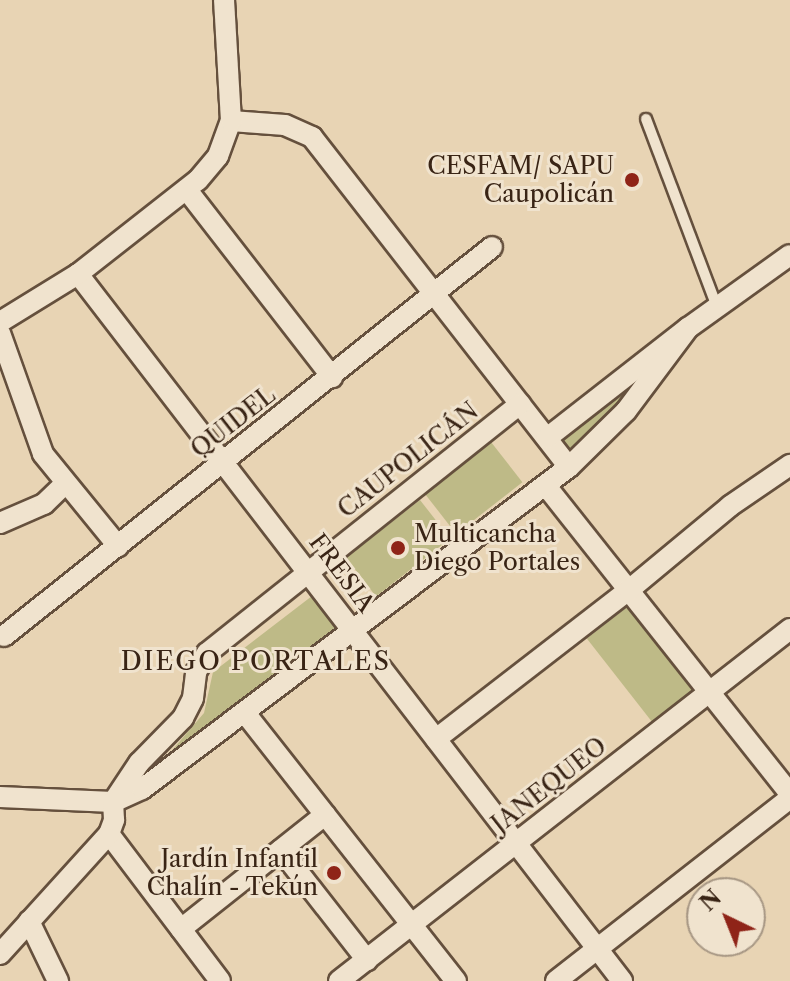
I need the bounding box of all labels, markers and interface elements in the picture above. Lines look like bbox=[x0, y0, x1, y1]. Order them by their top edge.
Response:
place label: CESFAM/ SAPU Caupolicán bbox=[427, 152, 614, 208]
marker: CESFAM/ SAPU Caupolicán bbox=[621, 169, 643, 191]
street label: QUIDEL bbox=[185, 380, 281, 464]
street label: CAUPOLICÁN bbox=[332, 396, 484, 524]
place label: Multicancha Diego Portales bbox=[414, 520, 580, 576]
street label: FRESIA bbox=[303, 528, 381, 618]
marker: Multicancha Diego Portales bbox=[389, 539, 407, 557]
district label: DIEGO PORTALES bbox=[121, 646, 391, 678]
street label: JANEQUEO bbox=[486, 731, 612, 839]
place label: Jardín Infantil Chalín - Tekún bbox=[146, 845, 318, 901]
marker: Jardín Infantil Chalín - Tekún bbox=[325, 864, 343, 882]
north arrow bbox=[686, 877, 766, 957]
text: N bbox=[694, 884, 727, 917]

